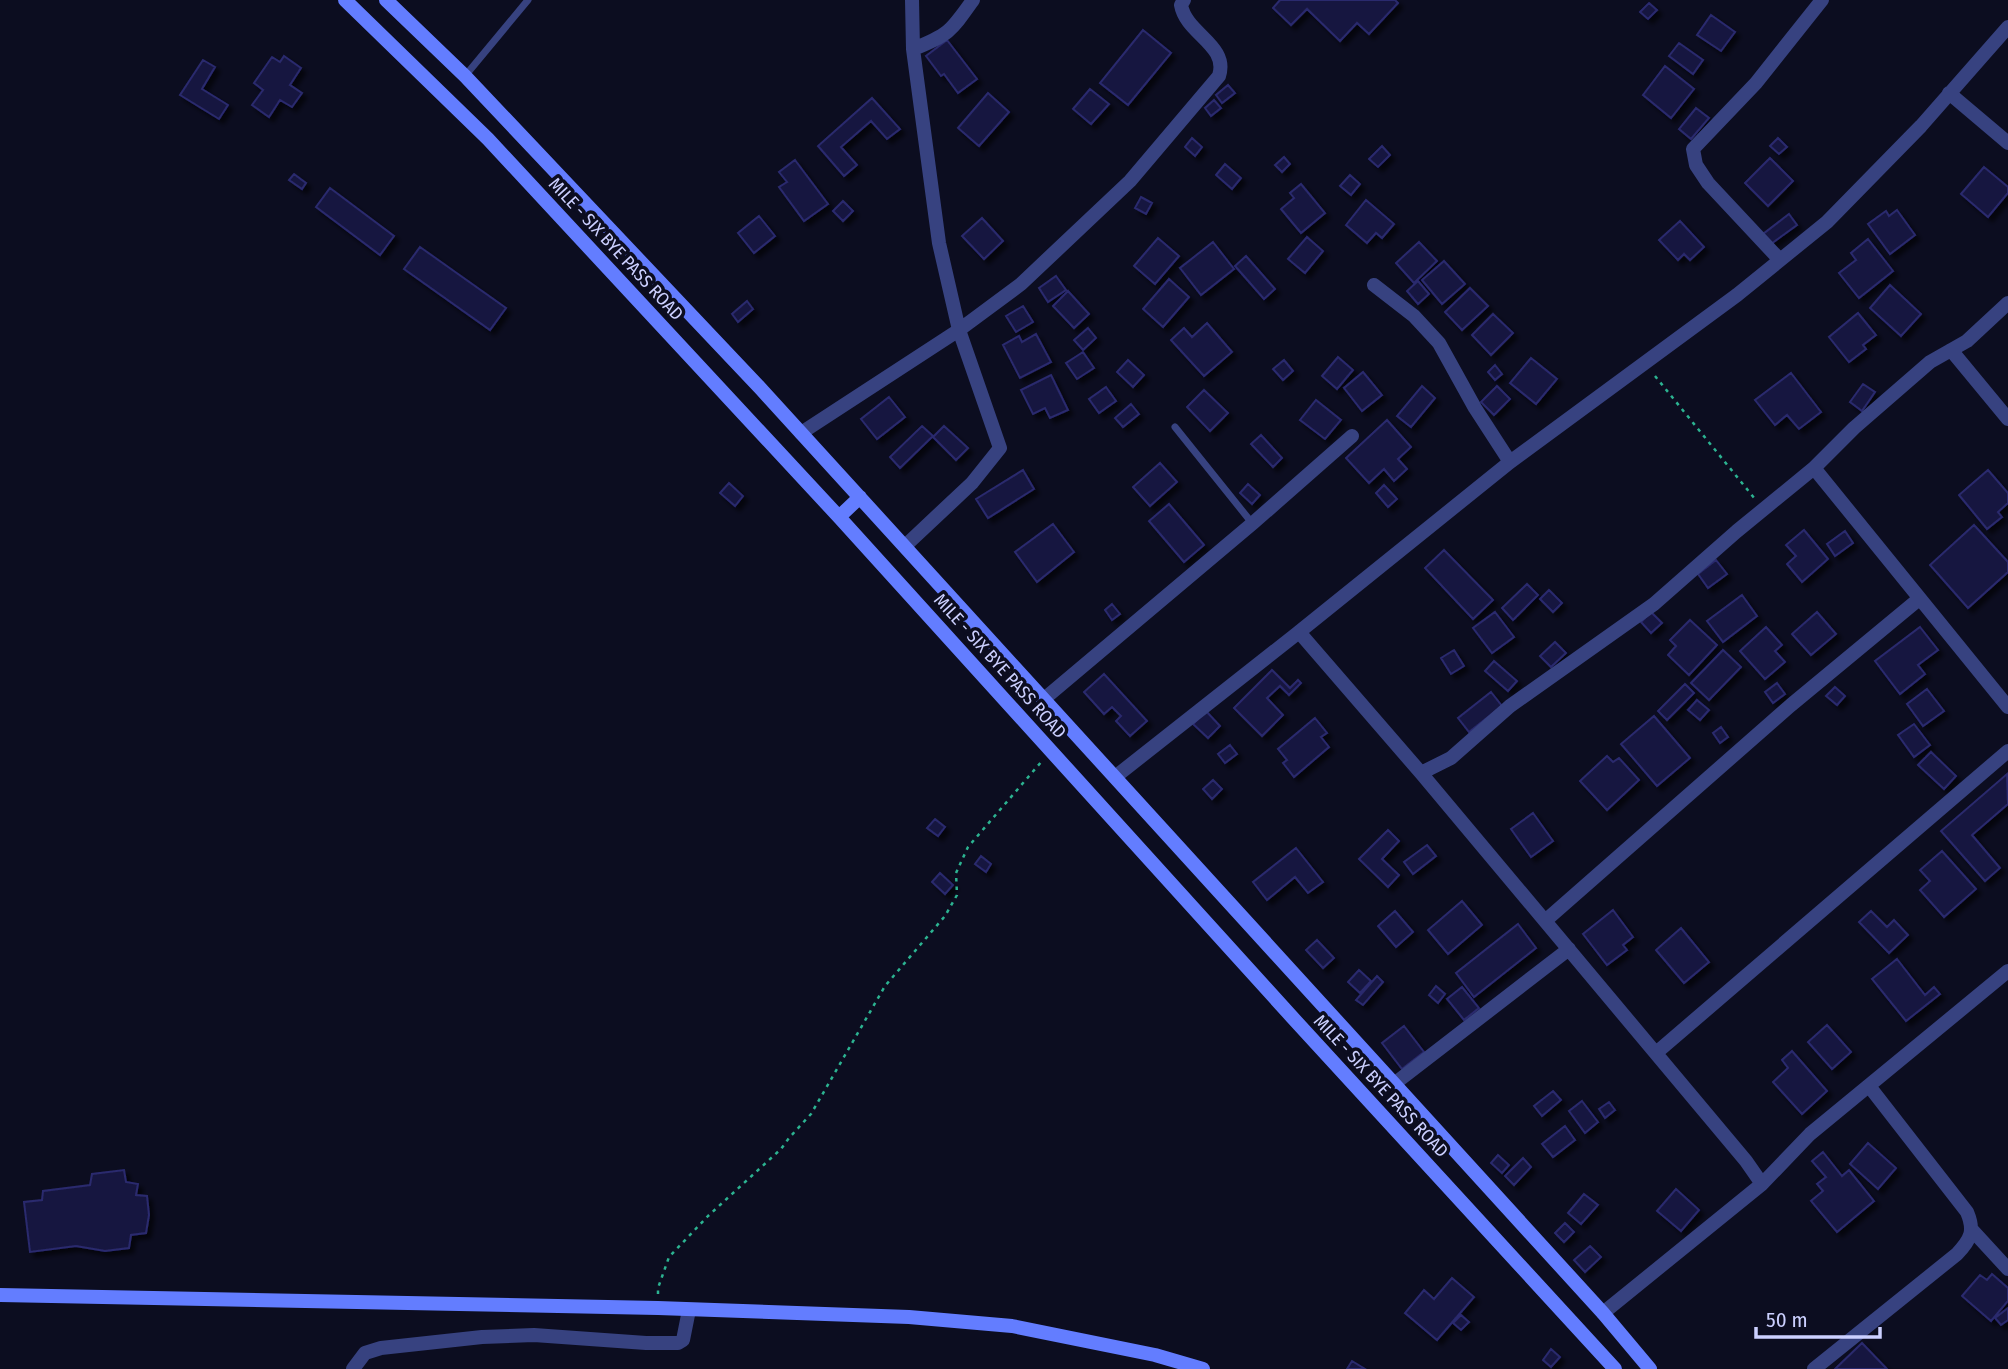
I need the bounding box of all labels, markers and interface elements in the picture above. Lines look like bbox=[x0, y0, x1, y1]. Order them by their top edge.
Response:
street label: MILE - SIX BYE PASS ROAD bbox=[544, 173, 688, 325]
street label: MILE - SIX BYE PASS ROAD bbox=[929, 589, 1071, 743]
street label: MILE - SIX BYE PASS ROAD bbox=[1309, 1010, 1453, 1162]
scale bar bbox=[1756, 1296, 1880, 1340]
text: 50 m bbox=[1766, 1307, 1808, 1333]

